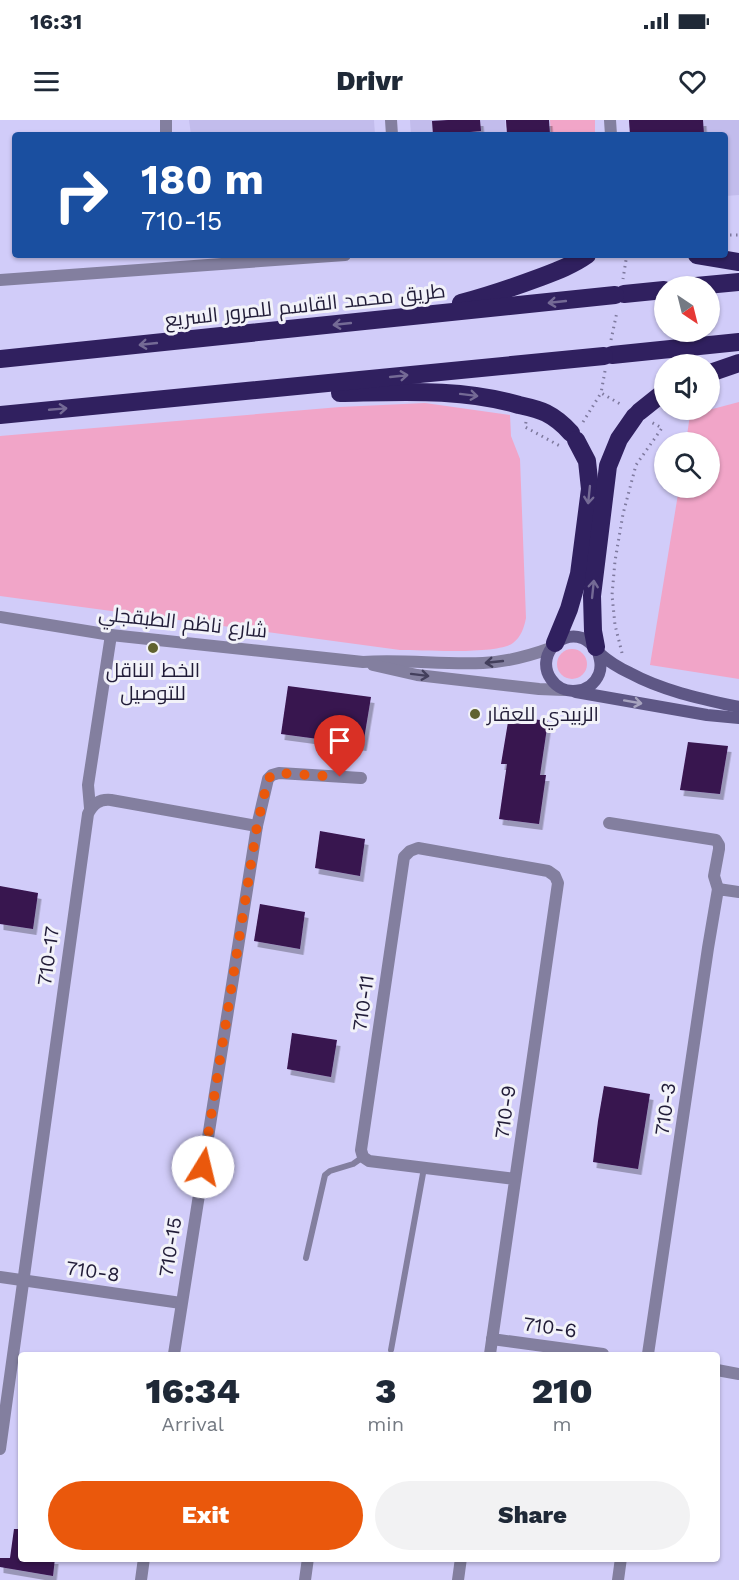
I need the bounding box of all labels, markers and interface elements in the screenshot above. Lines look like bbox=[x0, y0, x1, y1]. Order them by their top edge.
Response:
text: 16:31 bbox=[30, 9, 82, 34]
icon: menu bbox=[30, 65, 63, 98]
text: Drivr bbox=[336, 65, 403, 97]
icon: heart bbox=[676, 65, 709, 98]
text: 180 m bbox=[141, 155, 264, 204]
icon: right bbox=[42, 156, 120, 234]
text: 710-15 bbox=[141, 205, 222, 237]
north arrow bbox=[654, 276, 720, 342]
map controls bbox=[654, 276, 720, 498]
street label: طريق محمد القاسم للمرور السريع bbox=[164, 278, 447, 334]
one-way arrow bbox=[547, 296, 567, 307]
one-way arrow bbox=[333, 319, 353, 330]
one-way arrow bbox=[139, 339, 159, 350]
button: sound bbox=[654, 354, 720, 420]
one-way arrow bbox=[388, 370, 408, 381]
one-way arrow bbox=[458, 389, 478, 400]
one-way arrow bbox=[48, 403, 68, 414]
button: search bbox=[654, 432, 720, 498]
one-way arrow bbox=[583, 485, 594, 505]
one-way arrow bbox=[588, 580, 599, 600]
street label: شارع ناظم الطبقجلي bbox=[97, 601, 268, 647]
marker: الخط الناقل للتوصيل bbox=[146, 641, 160, 655]
one-way arrow bbox=[485, 657, 505, 668]
place label: الخط الناقل للتوصيل bbox=[106, 658, 200, 706]
one-way arrow bbox=[409, 670, 429, 681]
one-way arrow bbox=[622, 697, 642, 708]
place label: الزبيدي للعقار bbox=[486, 702, 599, 730]
marker: الزبيدي للعقار bbox=[468, 707, 482, 721]
pin bbox=[314, 715, 365, 777]
icon: arrive bbox=[323, 724, 356, 757]
street label: 710-17 bbox=[32, 925, 64, 987]
street label: 710-11 bbox=[347, 973, 379, 1033]
street label: 710-3 bbox=[649, 1081, 681, 1137]
street label: 710-9 bbox=[489, 1084, 521, 1140]
position arrow bbox=[171, 1135, 235, 1199]
street label: 710-15 bbox=[153, 1215, 187, 1279]
street label: 710-8 bbox=[65, 1255, 121, 1287]
street label: 710-6 bbox=[522, 1311, 578, 1343]
text: 16:34 bbox=[145, 1370, 240, 1412]
text: 3 bbox=[375, 1370, 396, 1412]
text: 210 bbox=[531, 1370, 593, 1412]
text: Arrival bbox=[161, 1412, 224, 1436]
text: min bbox=[367, 1412, 404, 1436]
text: m bbox=[552, 1412, 572, 1436]
button: Exit bbox=[48, 1481, 363, 1550]
button: Share bbox=[375, 1481, 690, 1550]

